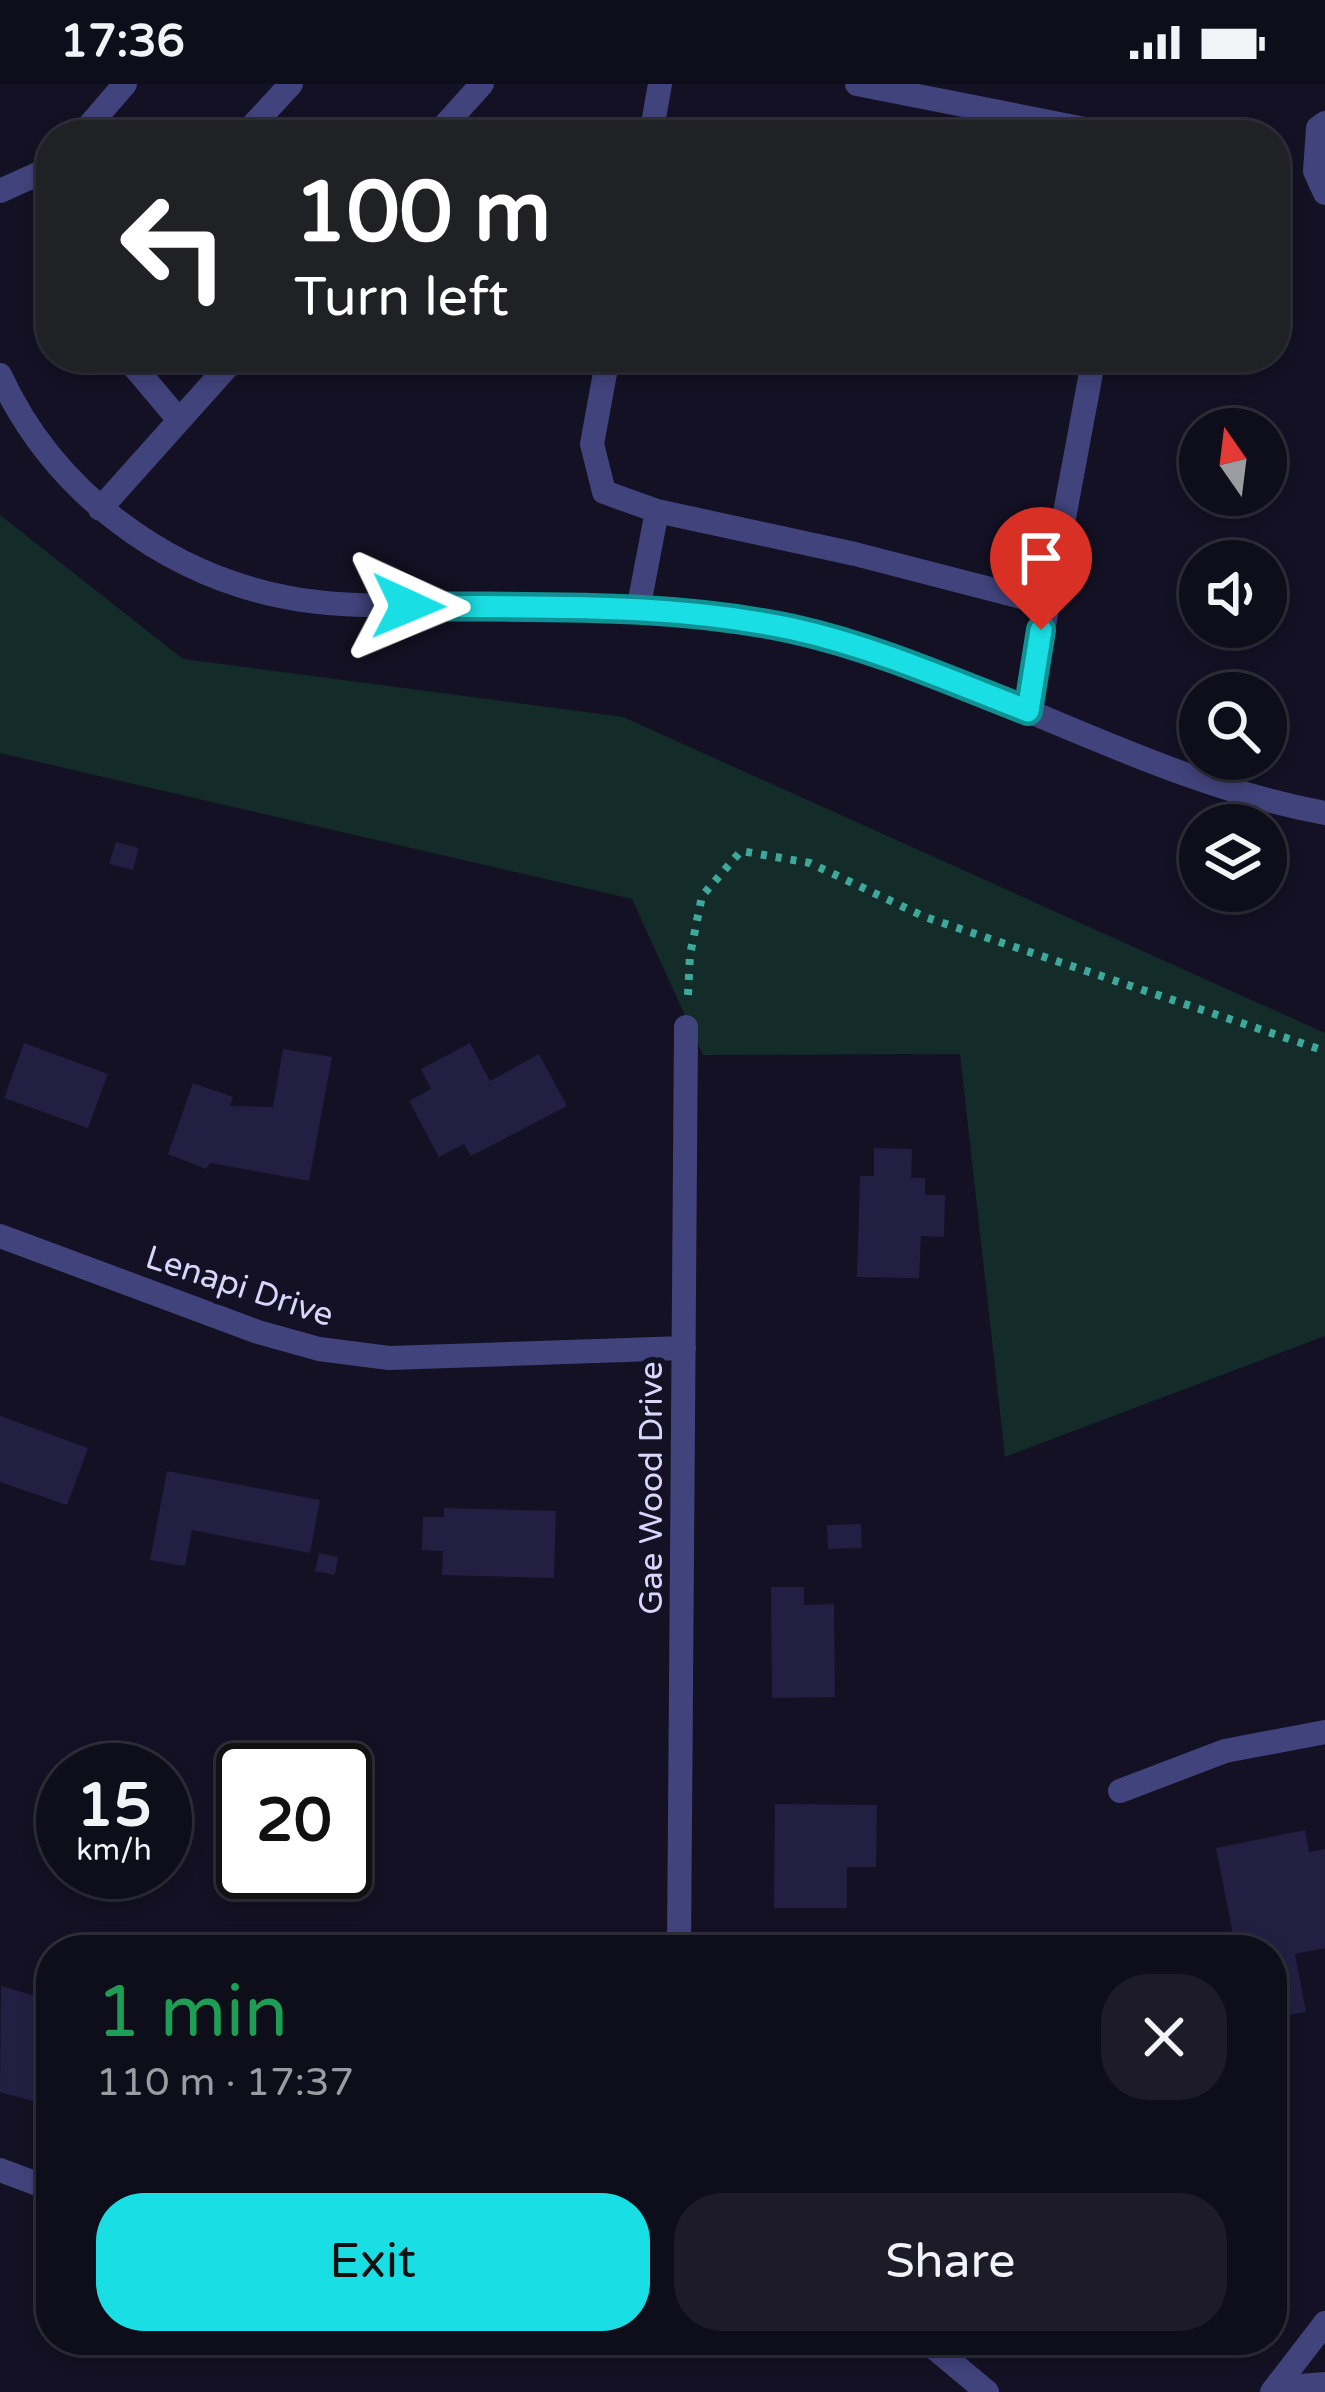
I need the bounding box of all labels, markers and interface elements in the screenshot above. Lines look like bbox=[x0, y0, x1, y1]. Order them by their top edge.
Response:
text: 17:36 bbox=[60, 15, 185, 69]
text: 100 m bbox=[294, 163, 551, 264]
icon: left bbox=[96, 168, 252, 324]
text: Turn left bbox=[294, 265, 509, 330]
north arrow bbox=[1179, 408, 1287, 516]
map controls bbox=[1179, 408, 1287, 912]
pin bbox=[990, 507, 1092, 630]
icon: arrive bbox=[1008, 525, 1074, 591]
button: sound bbox=[1179, 540, 1287, 648]
position arrow bbox=[345, 543, 471, 669]
button: search bbox=[1179, 672, 1287, 780]
button: layers bbox=[1179, 804, 1287, 912]
street label: Lenapi Drive bbox=[141, 1238, 338, 1335]
street label: Gae Wood Drive bbox=[632, 1361, 671, 1615]
speed limit sign: 20 bbox=[216, 1743, 372, 1899]
text: 15 bbox=[76, 1770, 152, 1842]
text: km/h bbox=[76, 1832, 152, 1869]
text: 1 min bbox=[96, 1970, 288, 2057]
button: close bbox=[1101, 1974, 1227, 2100]
text: 110 m · 17:37 bbox=[96, 2059, 354, 2106]
button: Exit bbox=[96, 2193, 650, 2331]
button: Share bbox=[674, 2193, 1227, 2331]

